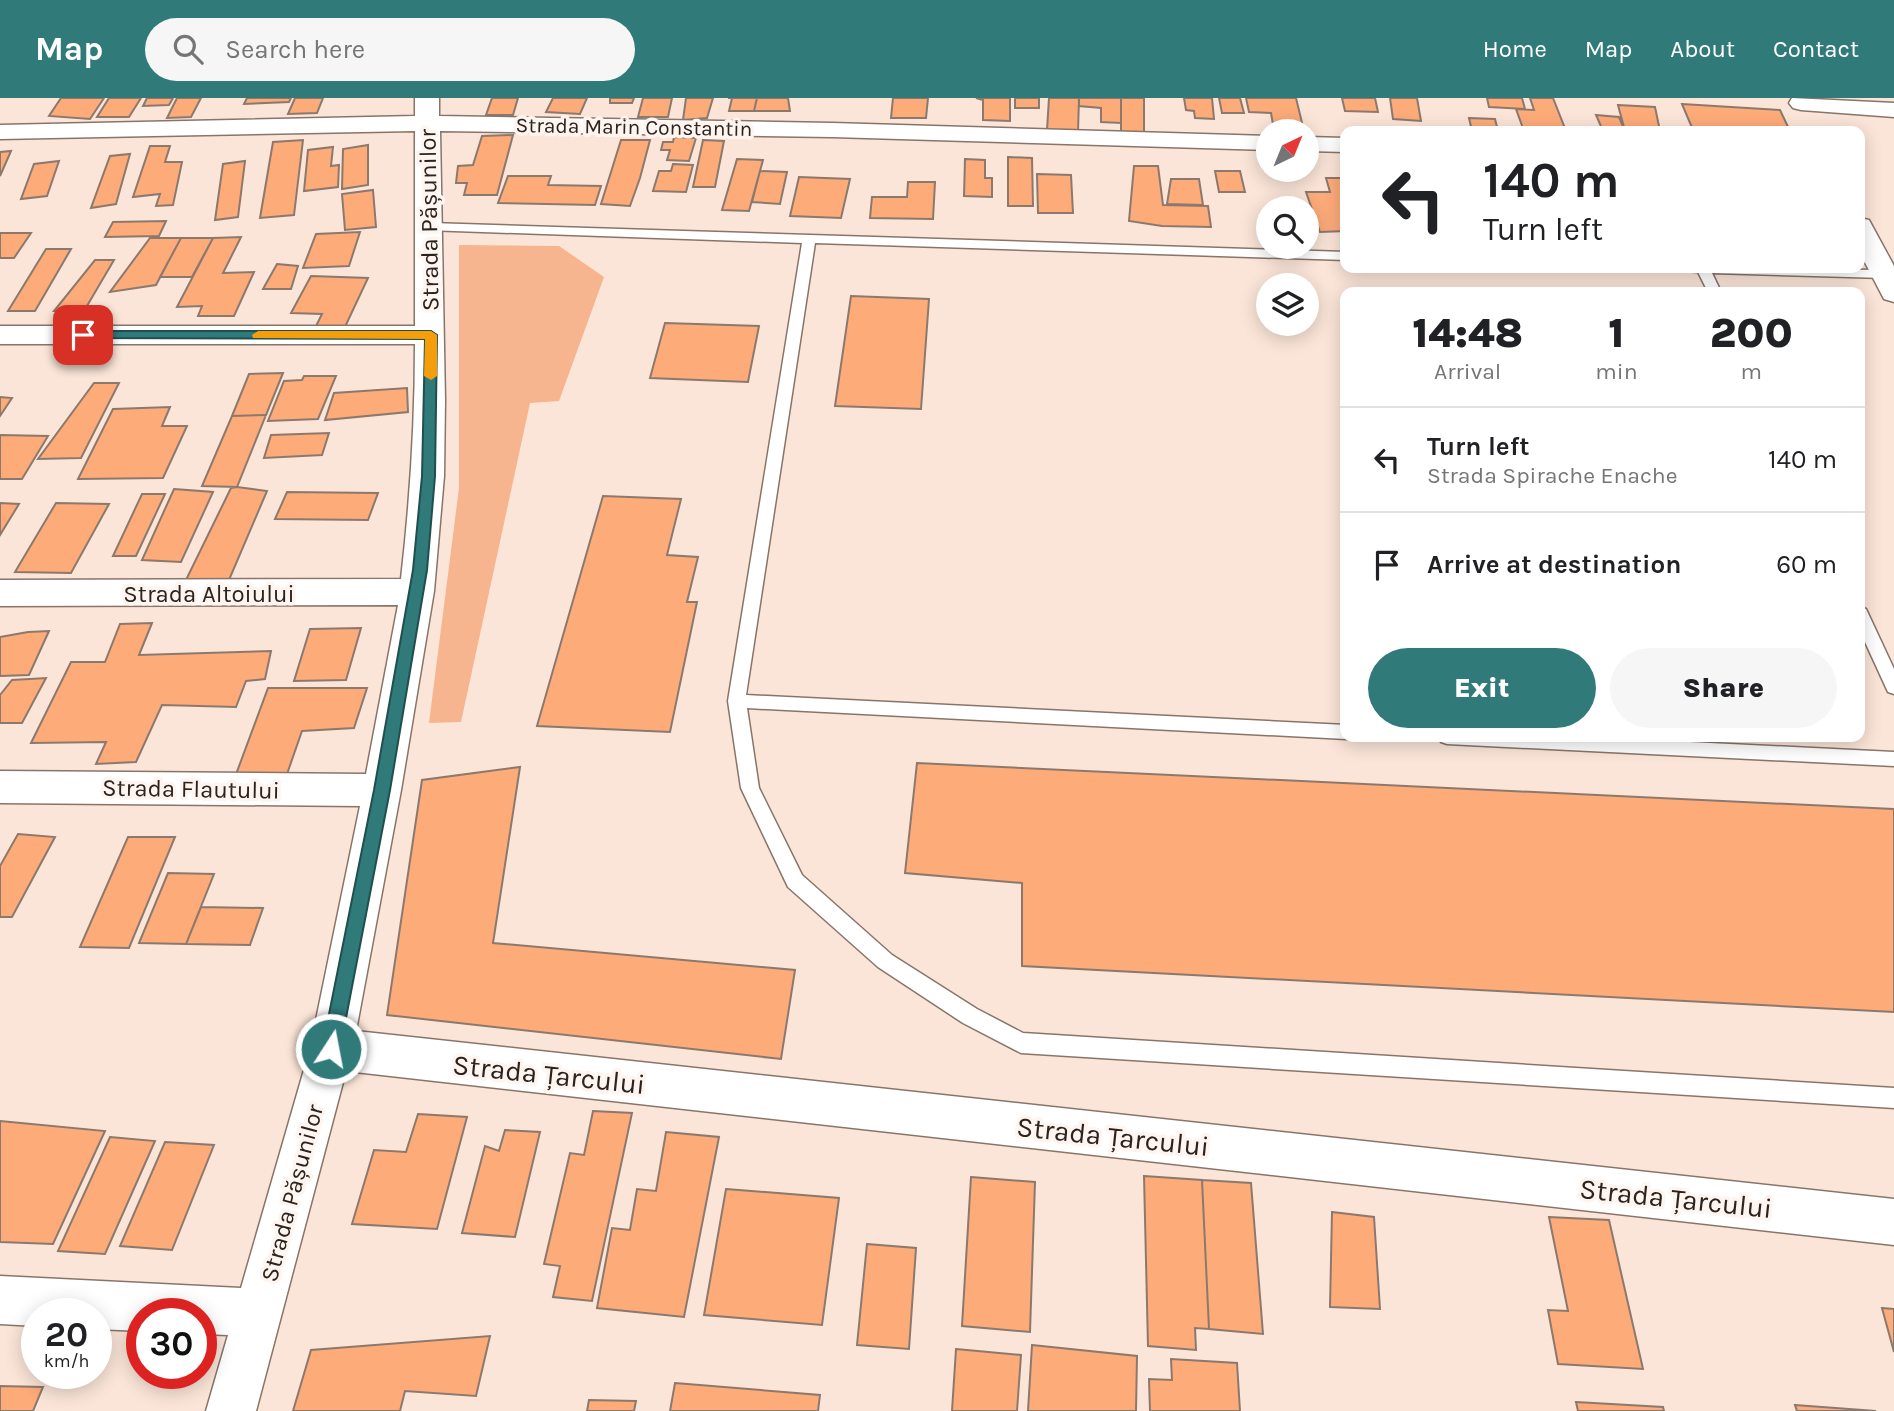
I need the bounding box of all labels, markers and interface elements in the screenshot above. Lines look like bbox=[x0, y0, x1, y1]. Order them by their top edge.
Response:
search box bbox=[145, 18, 635, 81]
text: Map bbox=[35, 30, 103, 68]
icon: search bbox=[169, 30, 207, 68]
text: Search here bbox=[225, 34, 365, 65]
text: Home bbox=[1483, 35, 1547, 63]
text: Map bbox=[1585, 35, 1632, 63]
text: About bbox=[1670, 35, 1735, 63]
text: Contact bbox=[1773, 35, 1859, 63]
street label: Strada Marin Constantin bbox=[516, 113, 752, 141]
north arrow bbox=[1256, 119, 1320, 182]
map controls bbox=[1256, 119, 1319, 336]
street label: Strada Pășunilor bbox=[413, 128, 445, 311]
text: 140 m bbox=[1483, 152, 1620, 209]
icon: left bbox=[1368, 154, 1459, 245]
button: search bbox=[1256, 196, 1319, 259]
text: Turn left bbox=[1483, 211, 1603, 248]
button: layers bbox=[1256, 273, 1319, 336]
pin bbox=[53, 305, 113, 365]
text: 14:48 bbox=[1412, 308, 1523, 358]
text: 1 bbox=[1608, 308, 1624, 358]
text: 200 bbox=[1710, 308, 1793, 358]
icon: arrive bbox=[64, 316, 102, 354]
text: Arrival bbox=[1434, 358, 1501, 385]
text: min bbox=[1595, 358, 1638, 385]
text: m bbox=[1740, 358, 1762, 385]
text: Turn left bbox=[1427, 431, 1529, 462]
icon: left bbox=[1368, 441, 1406, 479]
text: 140 m bbox=[1768, 444, 1837, 475]
text: Strada Spirache Enache bbox=[1427, 462, 1678, 489]
icon: arrive bbox=[1368, 546, 1406, 584]
text: Arrive at destination bbox=[1427, 549, 1681, 580]
text: 60 m bbox=[1776, 549, 1837, 580]
street label: Strada Altoiului bbox=[123, 580, 295, 608]
button: Exit bbox=[1368, 648, 1596, 728]
button: Share bbox=[1610, 648, 1837, 728]
street label: Strada Flautului bbox=[102, 773, 280, 805]
position arrow bbox=[294, 1012, 368, 1086]
street label: Strada Țarcului bbox=[451, 1048, 647, 1101]
street label: Strada Pășunilor bbox=[255, 1101, 329, 1285]
street label: Strada Țarcului bbox=[1015, 1110, 1211, 1163]
street label: Strada Țarcului bbox=[1578, 1172, 1774, 1225]
speed limit sign: 30 bbox=[126, 1298, 217, 1389]
text: 20 bbox=[45, 1314, 88, 1355]
text: km/h bbox=[44, 1350, 89, 1372]

